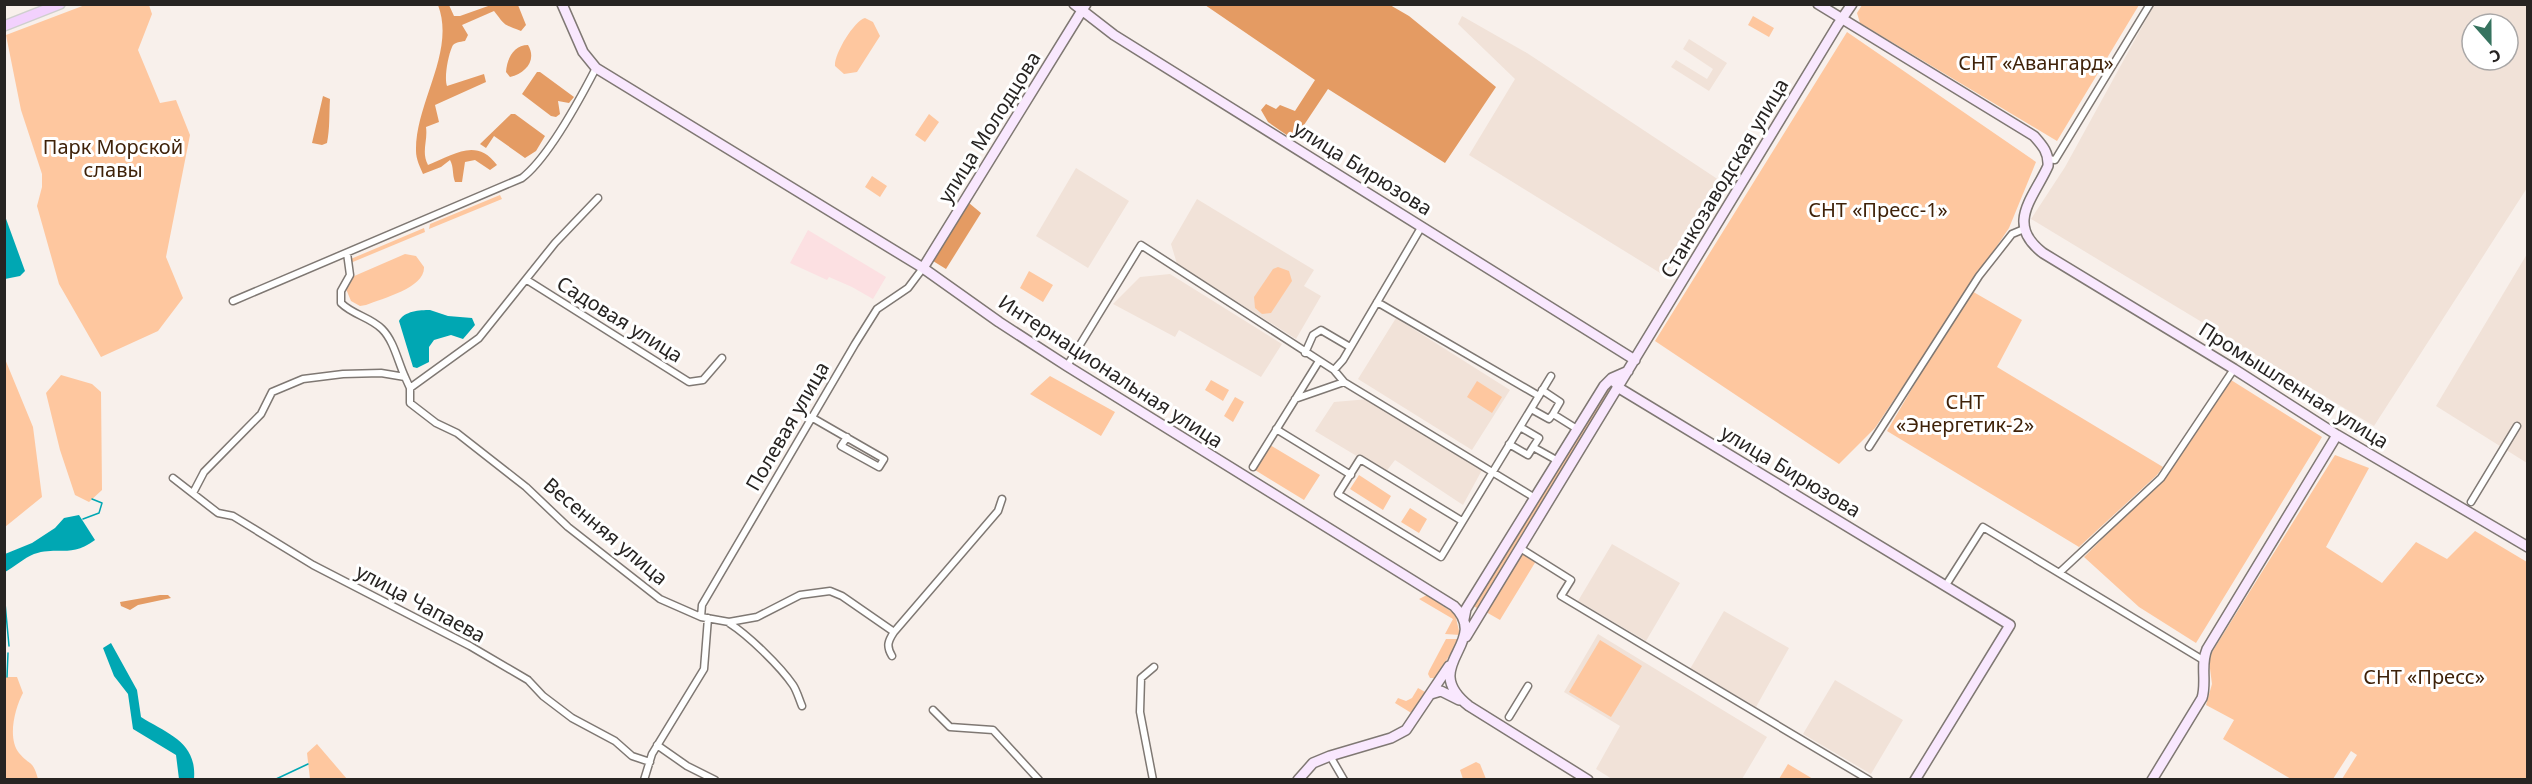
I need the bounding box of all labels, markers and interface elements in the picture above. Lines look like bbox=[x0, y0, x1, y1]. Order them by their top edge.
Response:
north arrow bbox=[2460, 12, 2520, 72]
text: С bbox=[2487, 44, 2504, 68]
street label: улица Молодцова bbox=[931, 46, 1047, 208]
park label: СНТ «Авангард» bbox=[1958, 49, 2114, 76]
street label: Станкозаводская улица bbox=[1654, 73, 1794, 283]
street label: улица Бирюзова bbox=[1289, 114, 1437, 222]
park label: Парк Морской славы bbox=[43, 133, 183, 183]
park label: СНТ «Пресс-1» bbox=[1808, 196, 1948, 223]
street label: Садовая улица bbox=[552, 269, 688, 369]
street label: Интернациональная улица bbox=[994, 288, 1228, 454]
street label: Промышленная улица bbox=[2194, 316, 2394, 454]
street label: Полевая улица bbox=[739, 356, 835, 496]
park label: СНТ «Энергетик-2» bbox=[1896, 388, 2034, 438]
street label: улица Бирюзова bbox=[1716, 419, 1866, 523]
street label: Весенняя улица bbox=[538, 471, 674, 591]
street label: улица Чапаева bbox=[351, 557, 491, 649]
park label: СНТ «Пресс» bbox=[2363, 663, 2485, 690]

